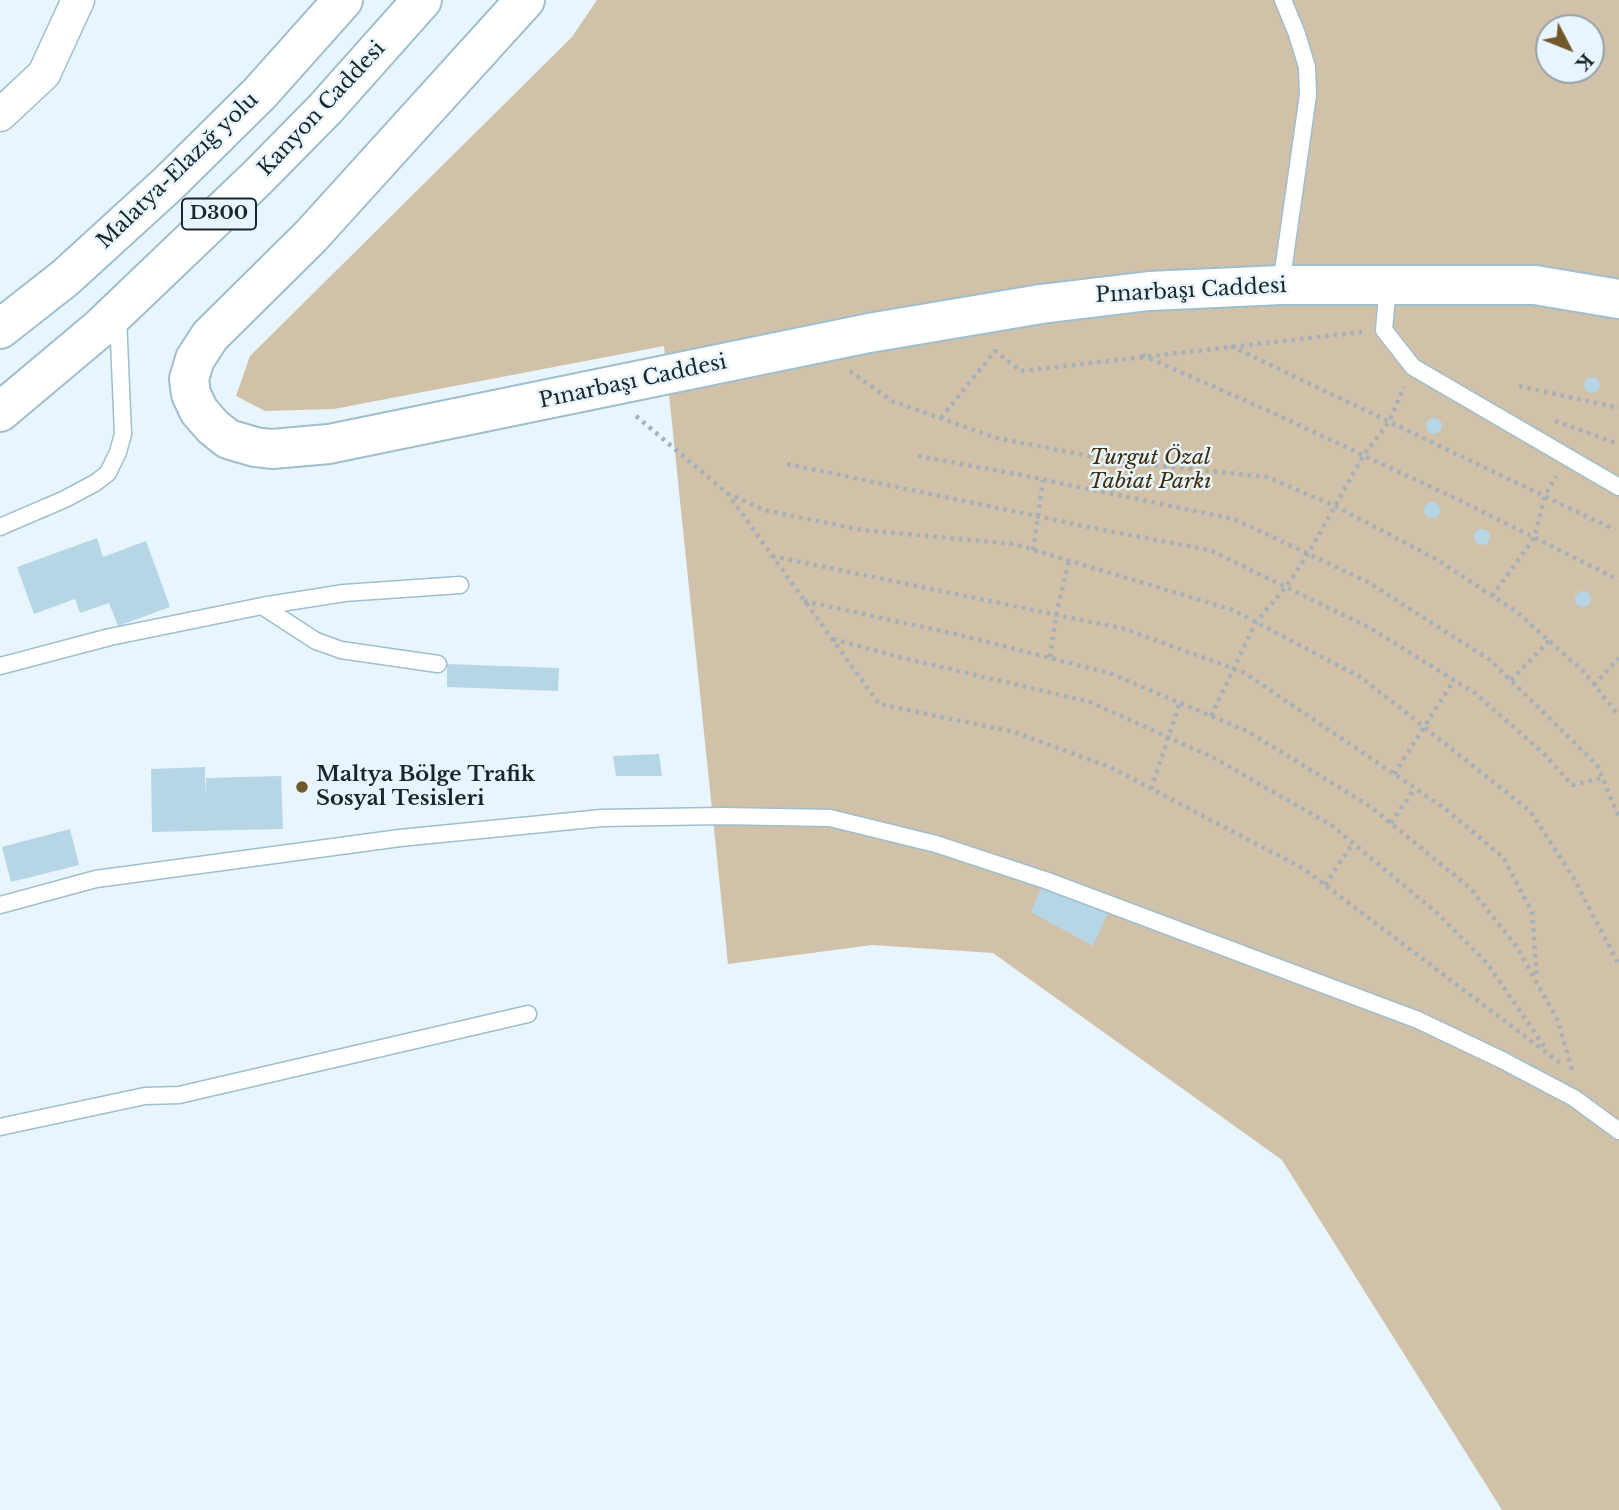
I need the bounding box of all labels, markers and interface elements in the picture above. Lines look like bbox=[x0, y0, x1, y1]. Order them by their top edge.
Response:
north arrow bbox=[1535, 14, 1605, 84]
street label: Kanyon Caddesi bbox=[253, 36, 391, 182]
text: K bbox=[1571, 49, 1598, 76]
street label: Malatya-Elazığ yolu bbox=[92, 88, 264, 254]
road number: D300 bbox=[182, 198, 256, 230]
street label: Pınarbaşı Caddesi bbox=[1095, 273, 1287, 309]
street label: Pınarbaşı Caddesi bbox=[537, 350, 729, 414]
park label: Turgut Özal Tabiat Parkı bbox=[1088, 445, 1212, 495]
place label: Maltya Bölge Trafik Sosyal Tesisleri bbox=[316, 762, 535, 812]
marker: Maltya Bölge Trafik Sosyal Tesisleri bbox=[294, 779, 310, 795]

